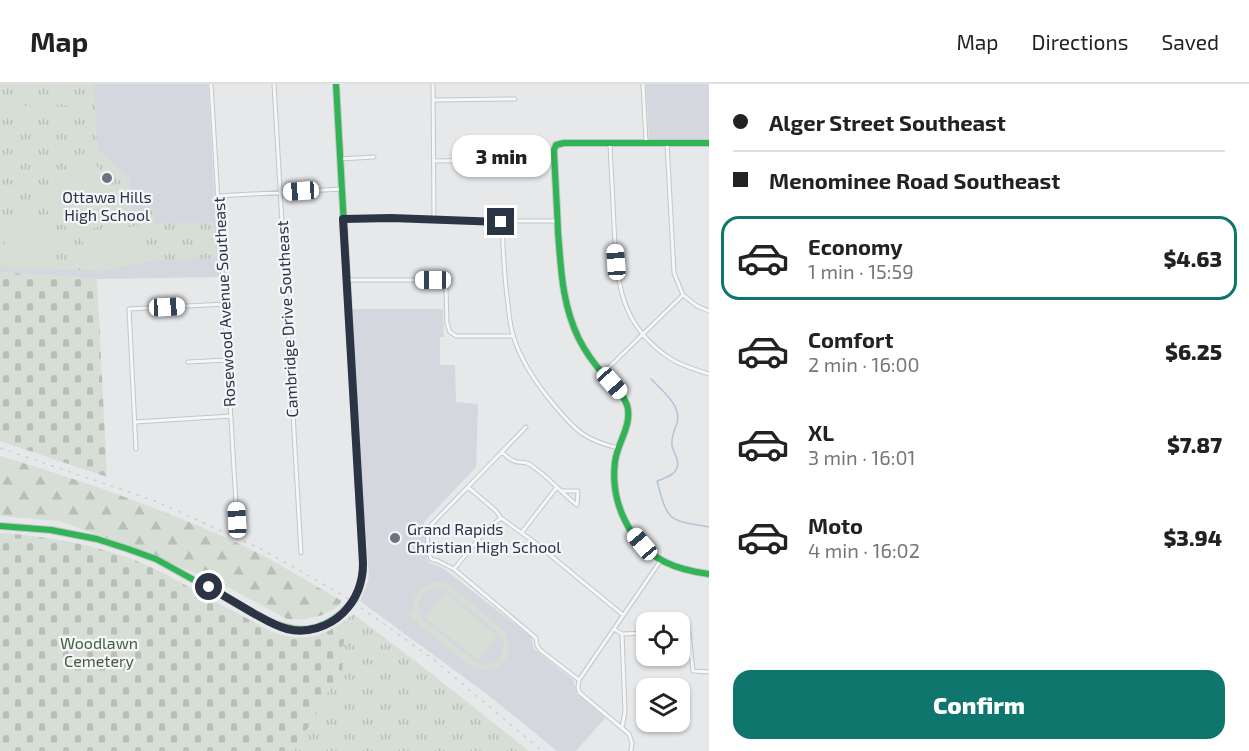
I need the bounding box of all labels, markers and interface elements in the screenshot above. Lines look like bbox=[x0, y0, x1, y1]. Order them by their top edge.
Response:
text: Map bbox=[30, 24, 88, 58]
text: Map bbox=[956, 29, 999, 54]
text: Directions bbox=[1032, 29, 1128, 54]
text: Saved bbox=[1161, 29, 1219, 54]
text: Alger Street Southeast bbox=[769, 109, 1006, 135]
callout: 3 min bbox=[452, 135, 550, 177]
text: 3 min bbox=[476, 144, 527, 168]
text: Menominee Road Southeast bbox=[769, 167, 1060, 193]
marker: Ottawa Hills High School bbox=[100, 171, 114, 185]
car bbox=[282, 181, 320, 201]
place label: Ottawa Hills High School bbox=[62, 187, 152, 224]
street label: Rosewood Avenue Southeast bbox=[209, 196, 238, 408]
route end bbox=[487, 208, 514, 235]
street label: Cambridge Drive Southeast bbox=[272, 220, 301, 418]
icon: car bbox=[736, 231, 790, 285]
text: Economy bbox=[808, 233, 903, 259]
car bbox=[606, 243, 626, 281]
text: $4.63 bbox=[1163, 245, 1222, 271]
text: 1 min · 15:59 bbox=[808, 259, 914, 283]
car bbox=[415, 271, 451, 289]
car bbox=[149, 297, 185, 317]
icon: car bbox=[736, 324, 790, 378]
text: Comfort bbox=[808, 326, 893, 352]
text: $6.25 bbox=[1165, 338, 1222, 364]
text: 2 min · 16:00 bbox=[808, 352, 920, 376]
car bbox=[593, 364, 631, 402]
icon: car bbox=[736, 417, 790, 471]
text: XL bbox=[808, 419, 834, 445]
text: $7.87 bbox=[1167, 431, 1222, 457]
text: 3 min · 16:01 bbox=[808, 445, 915, 469]
car bbox=[227, 502, 247, 538]
icon: car bbox=[736, 510, 790, 564]
text: Moto bbox=[808, 512, 863, 538]
place label: Grand Rapids Christian High School bbox=[407, 519, 561, 556]
car bbox=[624, 524, 660, 564]
text: $3.94 bbox=[1163, 524, 1222, 550]
marker: Grand Rapids Christian High School bbox=[388, 531, 402, 545]
text: 4 min · 16:02 bbox=[808, 538, 920, 562]
route start bbox=[195, 573, 222, 600]
map controls bbox=[636, 612, 690, 732]
button: locate bbox=[636, 612, 690, 666]
park label: Woodlawn Cemetery bbox=[60, 633, 138, 670]
button: Confirm bbox=[733, 670, 1225, 739]
button: layers bbox=[636, 678, 690, 732]

